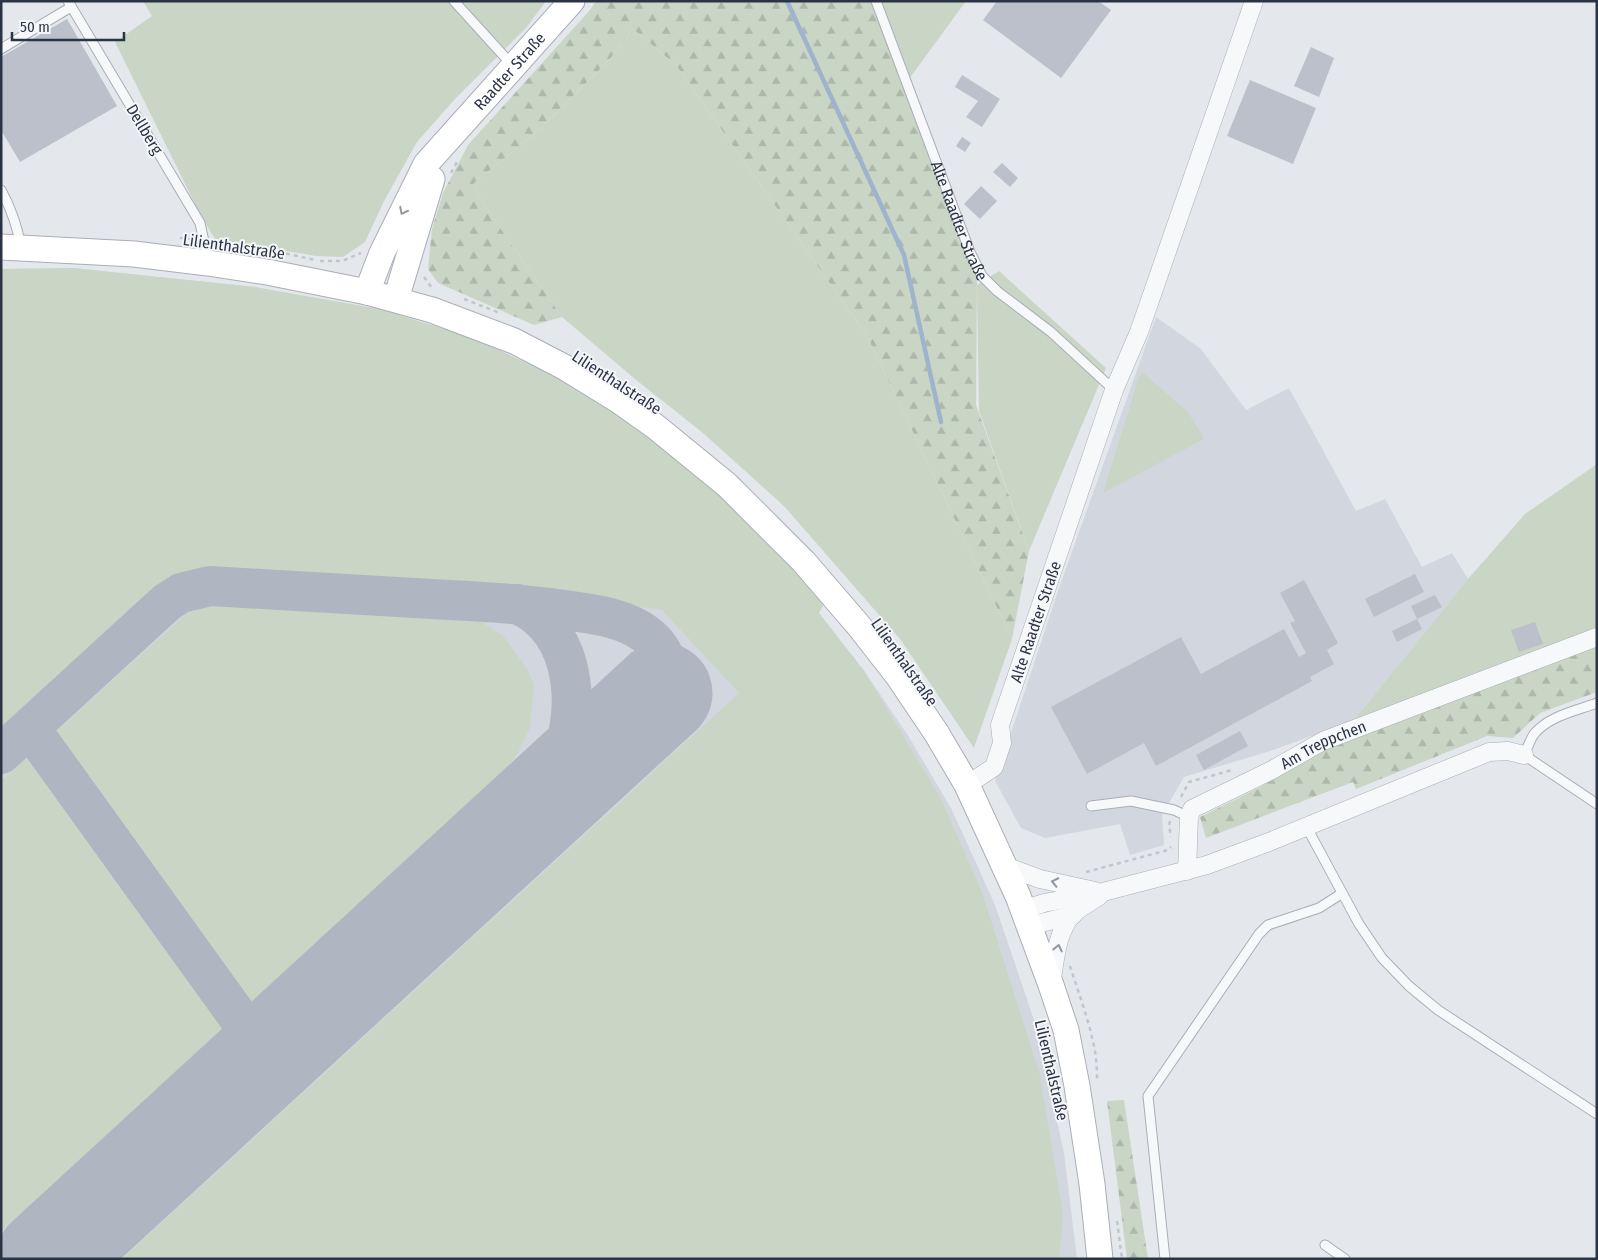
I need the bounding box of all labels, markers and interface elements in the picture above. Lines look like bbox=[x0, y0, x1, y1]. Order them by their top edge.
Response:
scale bar bbox=[12, 10, 125, 42]
text: 50 m bbox=[20, 18, 50, 36]
street label: Raadter Straße bbox=[470, 29, 549, 114]
street label: Dellberg bbox=[122, 101, 167, 158]
street label: Alte Raadter Straße bbox=[927, 158, 992, 284]
one-way arrow bbox=[399, 205, 409, 214]
street label: Lilienthalstraße bbox=[182, 230, 286, 263]
street label: Lilienthalstraße bbox=[568, 346, 665, 418]
street label: Alte Raadter Straße bbox=[1006, 559, 1065, 685]
street label: Lilienthalstraße bbox=[867, 615, 942, 710]
street label: Am Treppchen bbox=[1277, 717, 1369, 773]
one-way arrow bbox=[1051, 877, 1060, 888]
one-way arrow bbox=[1052, 944, 1063, 953]
street label: Lilienthalstraße bbox=[1031, 1018, 1072, 1122]

